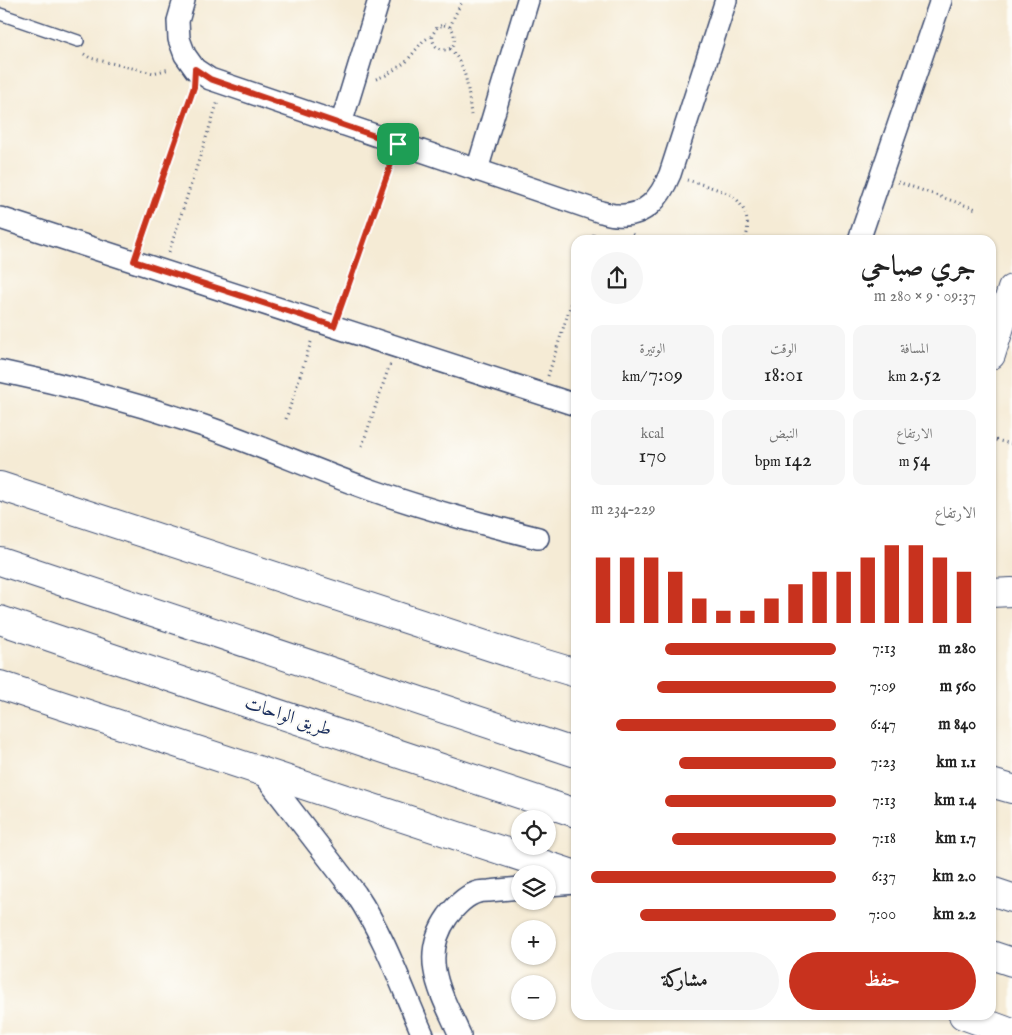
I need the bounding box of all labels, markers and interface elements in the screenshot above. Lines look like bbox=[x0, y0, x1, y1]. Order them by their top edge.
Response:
pin bbox=[377, 123, 419, 165]
icon: arrive bbox=[384, 130, 412, 158]
text: جري صباحي bbox=[861, 250, 976, 285]
button: share bbox=[591, 252, 643, 304]
text: 09:37 · 9 × 280 m bbox=[874, 287, 976, 307]
text: الوتيرة bbox=[640, 340, 665, 358]
text: الوقت bbox=[770, 340, 797, 358]
text: المسافة bbox=[900, 340, 929, 358]
text: 7:09 bbox=[648, 362, 683, 389]
text: 18:01 bbox=[764, 362, 803, 389]
text: 2.52 bbox=[909, 362, 941, 389]
text: /km bbox=[622, 368, 648, 386]
text: km bbox=[888, 368, 909, 386]
text: kcal bbox=[641, 425, 664, 443]
text: النبض bbox=[769, 425, 798, 443]
text: الارتفاع bbox=[896, 425, 933, 443]
text: 170 bbox=[639, 443, 666, 470]
text: 142 bbox=[784, 447, 812, 474]
text: 54 bbox=[913, 447, 930, 474]
text: bpm bbox=[755, 453, 784, 471]
text: m bbox=[899, 453, 913, 471]
text: 229–234 m bbox=[591, 500, 656, 520]
text: الارتفاع bbox=[934, 504, 976, 524]
text: 7:13 bbox=[872, 639, 896, 659]
text: 280 m bbox=[939, 639, 976, 659]
text: 7:09 bbox=[869, 677, 896, 697]
text: 560 m bbox=[940, 677, 976, 697]
street label: طريق الواحات bbox=[241, 692, 335, 742]
text: 6:47 bbox=[870, 715, 896, 735]
text: 840 m bbox=[938, 715, 976, 735]
text: 7:23 bbox=[871, 753, 896, 773]
text: 1.1 km bbox=[936, 753, 976, 773]
text: 7:13 bbox=[872, 791, 896, 811]
text: 1.4 km bbox=[934, 791, 976, 811]
map controls bbox=[511, 810, 556, 1020]
button: locate bbox=[511, 810, 556, 855]
text: 7:18 bbox=[872, 829, 896, 849]
text: 1.7 km bbox=[936, 829, 976, 849]
button: layers bbox=[511, 865, 556, 910]
text: 6:37 bbox=[872, 867, 896, 887]
text: 2.0 km bbox=[933, 867, 976, 887]
text: 7:00 bbox=[869, 905, 896, 925]
text: 2.2 km bbox=[933, 905, 976, 925]
button: + bbox=[511, 920, 556, 965]
button: مشاركة bbox=[591, 952, 779, 1010]
button: حفظ bbox=[789, 952, 976, 1010]
button: − bbox=[511, 975, 556, 1020]

